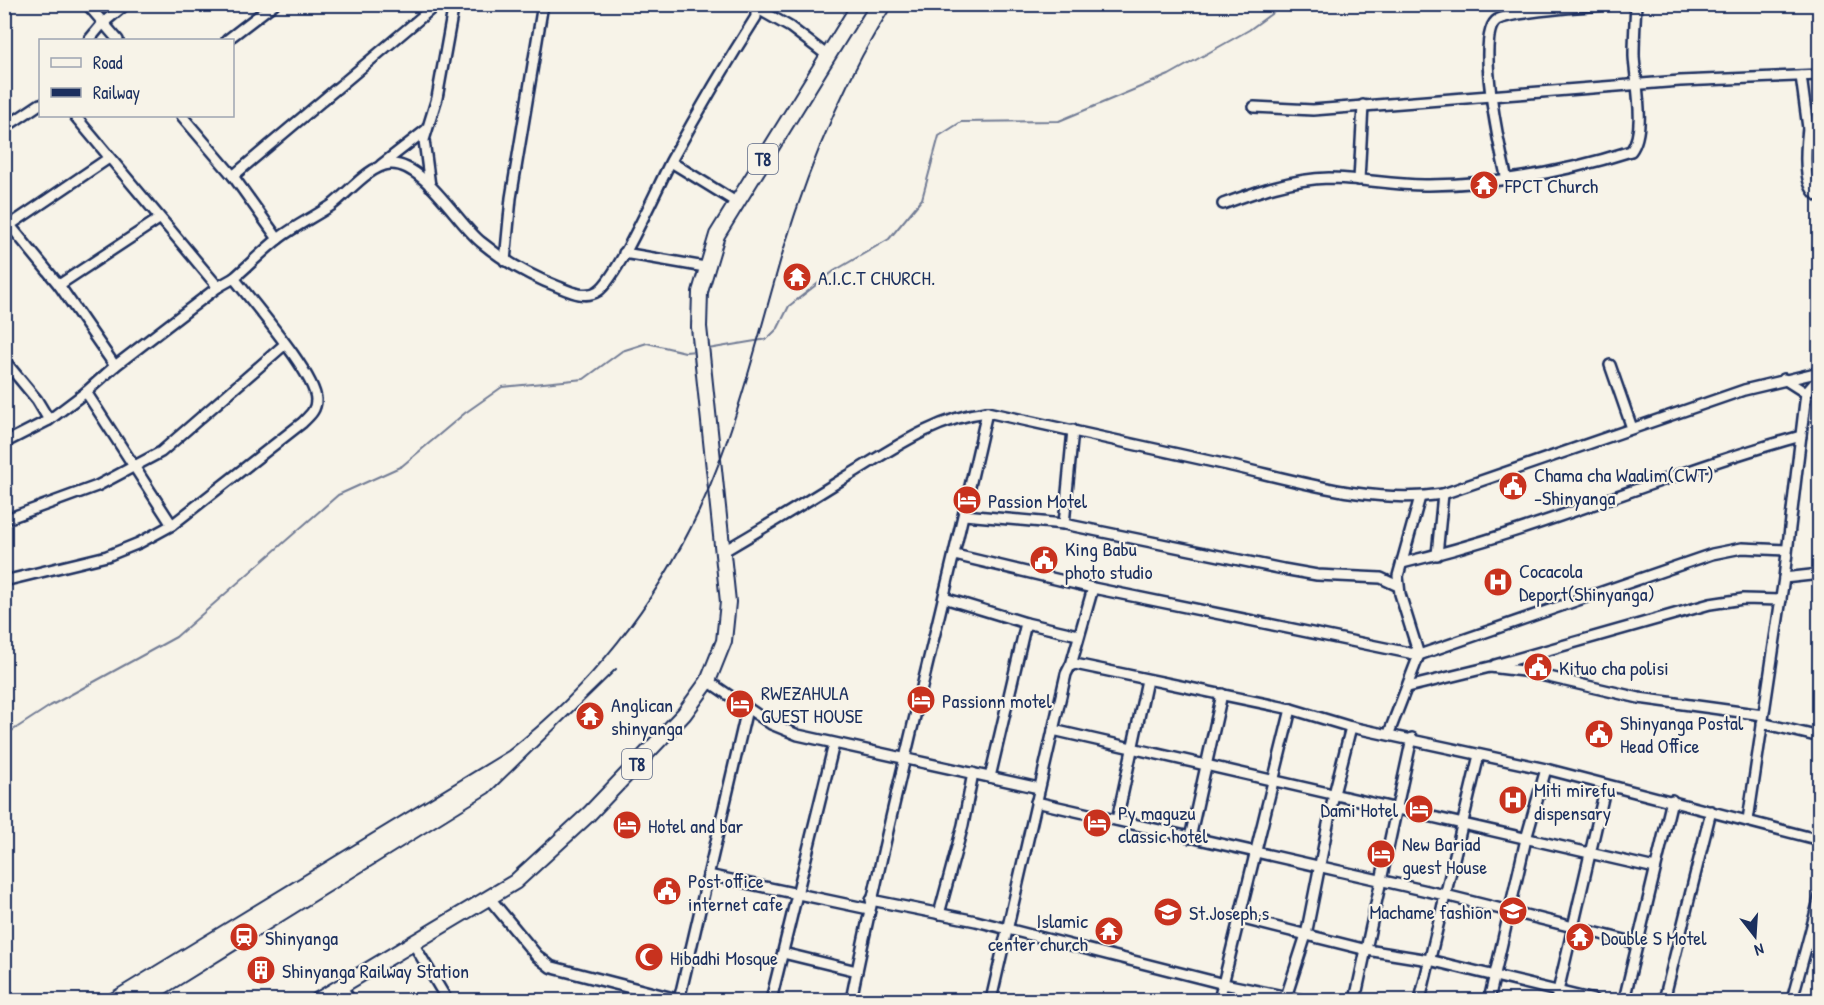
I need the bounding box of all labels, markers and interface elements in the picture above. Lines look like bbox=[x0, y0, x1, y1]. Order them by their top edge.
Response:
legend bbox=[39, 39, 234, 117]
text: Road bbox=[93, 50, 123, 75]
text: Railway bbox=[93, 80, 140, 105]
road number: T8 bbox=[748, 144, 778, 174]
temple icon: FPCT Church bbox=[1468, 169, 1500, 201]
place label: FPCT Church bbox=[1504, 172, 1598, 199]
temple icon: A.I.C.T CHURCH. bbox=[781, 261, 813, 293]
place label: A.I.C.T CHURCH. bbox=[818, 264, 935, 291]
place label: Chama cha Waalim(CWT) -Shinyanga bbox=[1534, 461, 1714, 511]
public building icon: Chama cha Waalim(CWT) -Shinyanga bbox=[1497, 470, 1529, 502]
hotel icon: Passion Motel bbox=[951, 484, 983, 516]
place label: Passion Motel bbox=[988, 487, 1088, 514]
place label: King Babu photo studio bbox=[1065, 535, 1152, 585]
public building icon: King Babu photo studio bbox=[1028, 544, 1060, 576]
place label: Cocacola Deport(Shinyanga) bbox=[1519, 557, 1655, 607]
hospital icon: Cocacola Deport(Shinyanga) bbox=[1482, 566, 1514, 598]
public building icon: Kituo cha polisi bbox=[1522, 651, 1554, 683]
place label: Kituo cha polisi bbox=[1559, 654, 1669, 681]
place label: RWEZAHULA GUEST HOUSE bbox=[761, 679, 863, 729]
hotel icon: Passionn motel bbox=[905, 684, 937, 716]
place label: Passionn motel bbox=[942, 687, 1053, 714]
hotel icon: RWEZAHULA GUEST HOUSE bbox=[724, 688, 756, 720]
place label: Anglican shinyanga bbox=[611, 691, 683, 741]
temple icon: Anglican shinyanga bbox=[574, 700, 606, 732]
place label: Shinyanga Postal Head Office bbox=[1620, 709, 1744, 759]
public building icon: Shinyanga Postal Head Office bbox=[1583, 718, 1615, 750]
road number: T8 bbox=[622, 749, 652, 779]
place label: Miti mirefu dispensary bbox=[1534, 776, 1615, 826]
hospital icon: Miti mirefu dispensary bbox=[1497, 784, 1529, 816]
hotel icon: Dami Hotel bbox=[1403, 793, 1435, 825]
place label: Dami Hotel bbox=[1320, 796, 1399, 823]
place label: Py maguzu classic hotel bbox=[1118, 799, 1208, 849]
hotel icon: Py maguzu classic hotel bbox=[1081, 807, 1113, 839]
hotel icon: Hotel and bar bbox=[611, 809, 643, 841]
place label: Hotel and bar bbox=[648, 812, 744, 839]
place label: New Bariad guest House bbox=[1402, 830, 1487, 880]
hotel icon: New Bariad guest House bbox=[1365, 838, 1397, 870]
place label: Post office internet cafe bbox=[688, 867, 783, 917]
public building icon: Post office internet cafe bbox=[651, 875, 683, 907]
school or university icon: Machame fashion bbox=[1497, 895, 1529, 927]
school or university icon: St.Joseph,s bbox=[1152, 896, 1184, 928]
place label: Machame fashion bbox=[1369, 898, 1492, 925]
place label: St.Joseph,s bbox=[1189, 899, 1269, 926]
north arrow bbox=[1725, 906, 1785, 966]
place label: Islamic center church bbox=[988, 907, 1088, 957]
temple icon: Islamic center church bbox=[1093, 915, 1125, 947]
station icon: Shinyanga bbox=[228, 921, 260, 953]
temple icon: Double S Motel bbox=[1564, 921, 1596, 953]
place label: Shinyanga bbox=[265, 924, 338, 951]
place label: Double S Motel bbox=[1601, 924, 1707, 951]
text: N bbox=[1752, 939, 1767, 962]
mosque icon: Hibadhi Mosque bbox=[633, 941, 665, 973]
place label: Hibadhi Mosque bbox=[670, 944, 778, 971]
building icon: Shinyanga Railway Station bbox=[245, 954, 277, 986]
place label: Shinyanga Railway Station bbox=[282, 957, 469, 984]

